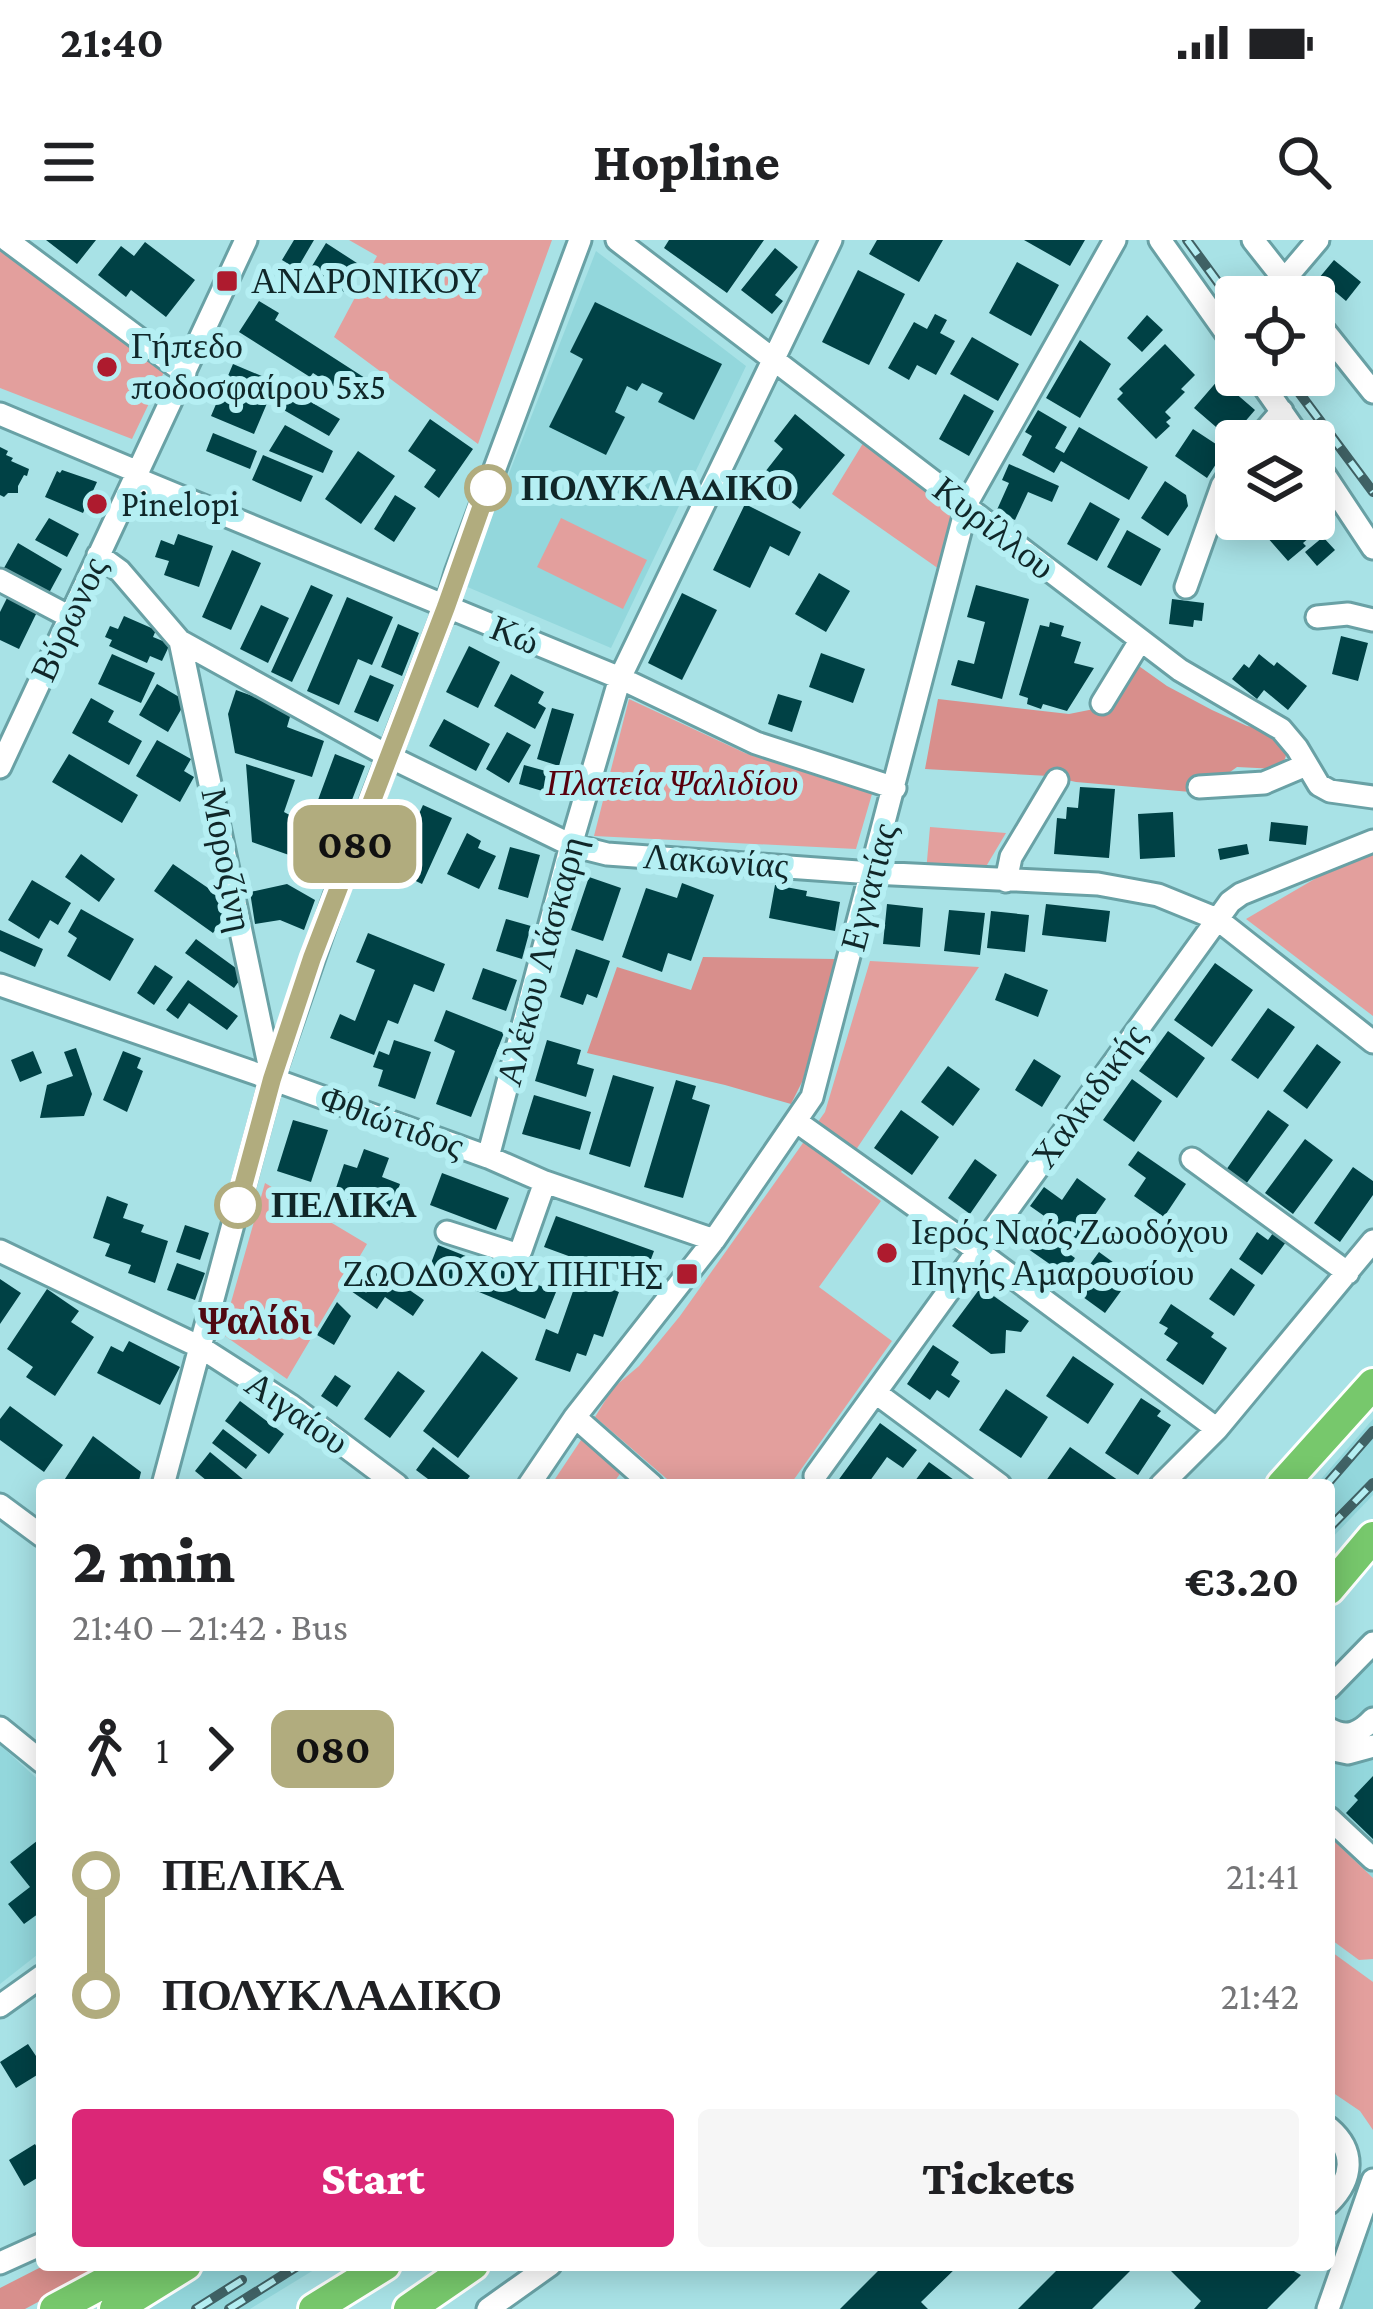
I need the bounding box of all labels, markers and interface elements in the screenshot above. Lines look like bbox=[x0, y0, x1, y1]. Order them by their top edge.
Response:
text: 21:40 bbox=[60, 17, 164, 67]
icon: menu bbox=[36, 129, 102, 195]
icon: search bbox=[1271, 129, 1337, 195]
text: Hopline bbox=[593, 132, 780, 192]
place label: ΑΝΔΡΟΝΙΚΟΥ bbox=[251, 261, 483, 301]
marker: ΑΝΔΡΟΝΙΚΟΥ bbox=[214, 268, 240, 294]
map controls bbox=[1215, 276, 1335, 540]
button: locate bbox=[1215, 276, 1335, 396]
place label: Γήπεδο ποδοσφαίρου 5x5 bbox=[131, 326, 386, 407]
marker: Γήπεδο ποδοσφαίρου 5x5 bbox=[94, 354, 120, 380]
button: layers bbox=[1215, 420, 1335, 540]
marker: ΠΟΛΥΚΛΑΔΙΚΟ bbox=[466, 466, 510, 510]
place label: ΠΟΛΥΚΛΑΔΙΚΟ bbox=[521, 468, 793, 508]
street label: Κυρίλλου bbox=[926, 468, 1062, 588]
place label: Pinelopi bbox=[121, 484, 239, 524]
marker: Pinelopi bbox=[84, 491, 110, 517]
street label: Βύρωνος bbox=[23, 551, 115, 687]
street label: Κώ bbox=[485, 607, 545, 663]
park label: Πλατεία Ψαλιδίου bbox=[545, 763, 798, 803]
street label: Μοροζίνη bbox=[193, 785, 261, 935]
line badge: 080 bbox=[286, 805, 424, 883]
street label: Εγνατίας bbox=[833, 819, 905, 955]
text: 080 bbox=[317, 820, 393, 867]
street label: Αλέκου Λάσκαρη bbox=[489, 832, 593, 1090]
street label: Λακωνίας bbox=[642, 836, 790, 886]
street label: Χαλκιδικής bbox=[1024, 1016, 1154, 1176]
street label: Φθιώτιδος bbox=[315, 1078, 469, 1166]
marker: ΠΕΛΙΚΑ bbox=[216, 1183, 260, 1227]
place label: ΠΕΛΙΚΑ bbox=[271, 1185, 417, 1225]
place label: Ιερός Ναός Ζωοδόχου Πηγής Αμαρουσίου bbox=[911, 1212, 1229, 1293]
marker: Ιερός Ναός Ζωοδόχου Πηγής Αμαρουσίου bbox=[874, 1240, 900, 1266]
place label: ΖΩΟΔΟΧΟΥ ΠΗΓΗΣ bbox=[342, 1254, 663, 1294]
marker: ΖΩΟΔΟΧΟΥ ΠΗΓΗΣ bbox=[674, 1261, 700, 1287]
district label: Ψαλίδι bbox=[198, 1299, 312, 1342]
street label: Αιγαίου bbox=[238, 1363, 356, 1463]
text: 2 min bbox=[72, 1523, 235, 1596]
text: €3.20 bbox=[1185, 1556, 1299, 1606]
text: 21:40 – 21:42 · Bus bbox=[72, 1605, 348, 1648]
icon: walk bbox=[72, 1716, 138, 1782]
icon: forward bbox=[187, 1716, 253, 1782]
text: 080 bbox=[295, 1725, 370, 1772]
text: 1 bbox=[156, 1728, 169, 1771]
text: ΠΕΛΙΚΑ bbox=[162, 1850, 344, 1900]
text: 21:41 bbox=[1226, 1854, 1299, 1897]
text: ΠΟΛΥΚΛΑΔΙΚΟ bbox=[162, 1970, 502, 2020]
text: 21:42 bbox=[1220, 1974, 1299, 2017]
button: Start bbox=[72, 2109, 674, 2247]
button: Tickets bbox=[698, 2109, 1299, 2247]

